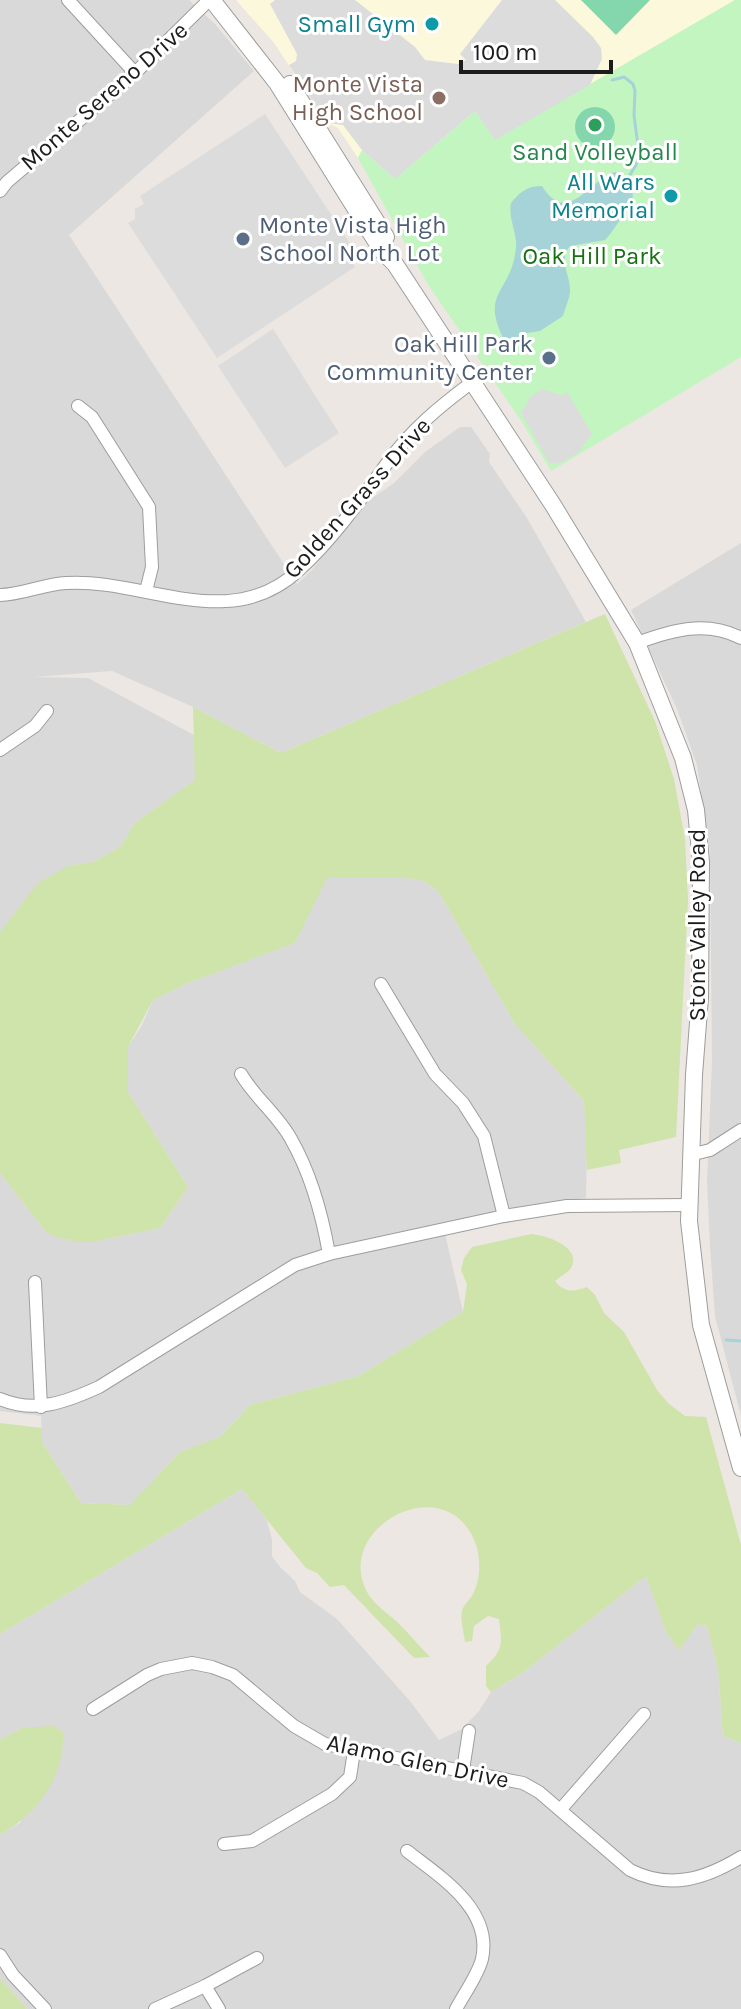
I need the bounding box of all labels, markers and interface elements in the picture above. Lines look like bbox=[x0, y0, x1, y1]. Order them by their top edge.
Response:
place label: Small Gym bbox=[298, 10, 416, 38]
marker: Small Gym bbox=[423, 15, 441, 33]
street label: Monte Sereno Drive bbox=[15, 16, 193, 176]
scale bar bbox=[461, 24, 611, 74]
text: 100 m bbox=[473, 38, 538, 66]
place label: Monte Vista High School bbox=[292, 70, 423, 126]
marker: Monte Vista High School bbox=[430, 89, 448, 107]
marker: Sand Volleyball bbox=[586, 116, 604, 134]
place label: Sand Volleyball bbox=[512, 138, 678, 166]
place label: All Wars Memorial bbox=[551, 168, 655, 224]
marker: All Wars Memorial bbox=[662, 187, 680, 205]
place label: Monte Vista High School North Lot bbox=[259, 211, 446, 267]
marker: Monte Vista High School North Lot bbox=[234, 230, 252, 248]
park label: Oak Hill Park bbox=[523, 242, 661, 270]
place label: Oak Hill Park Community Center bbox=[327, 330, 533, 386]
marker: Oak Hill Park Community Center bbox=[540, 349, 558, 367]
street label: Golden Grass Drive bbox=[278, 412, 436, 584]
street label: Stone Valley Road bbox=[683, 829, 711, 1022]
street label: Alamo Glen Drive bbox=[324, 1728, 512, 1794]

